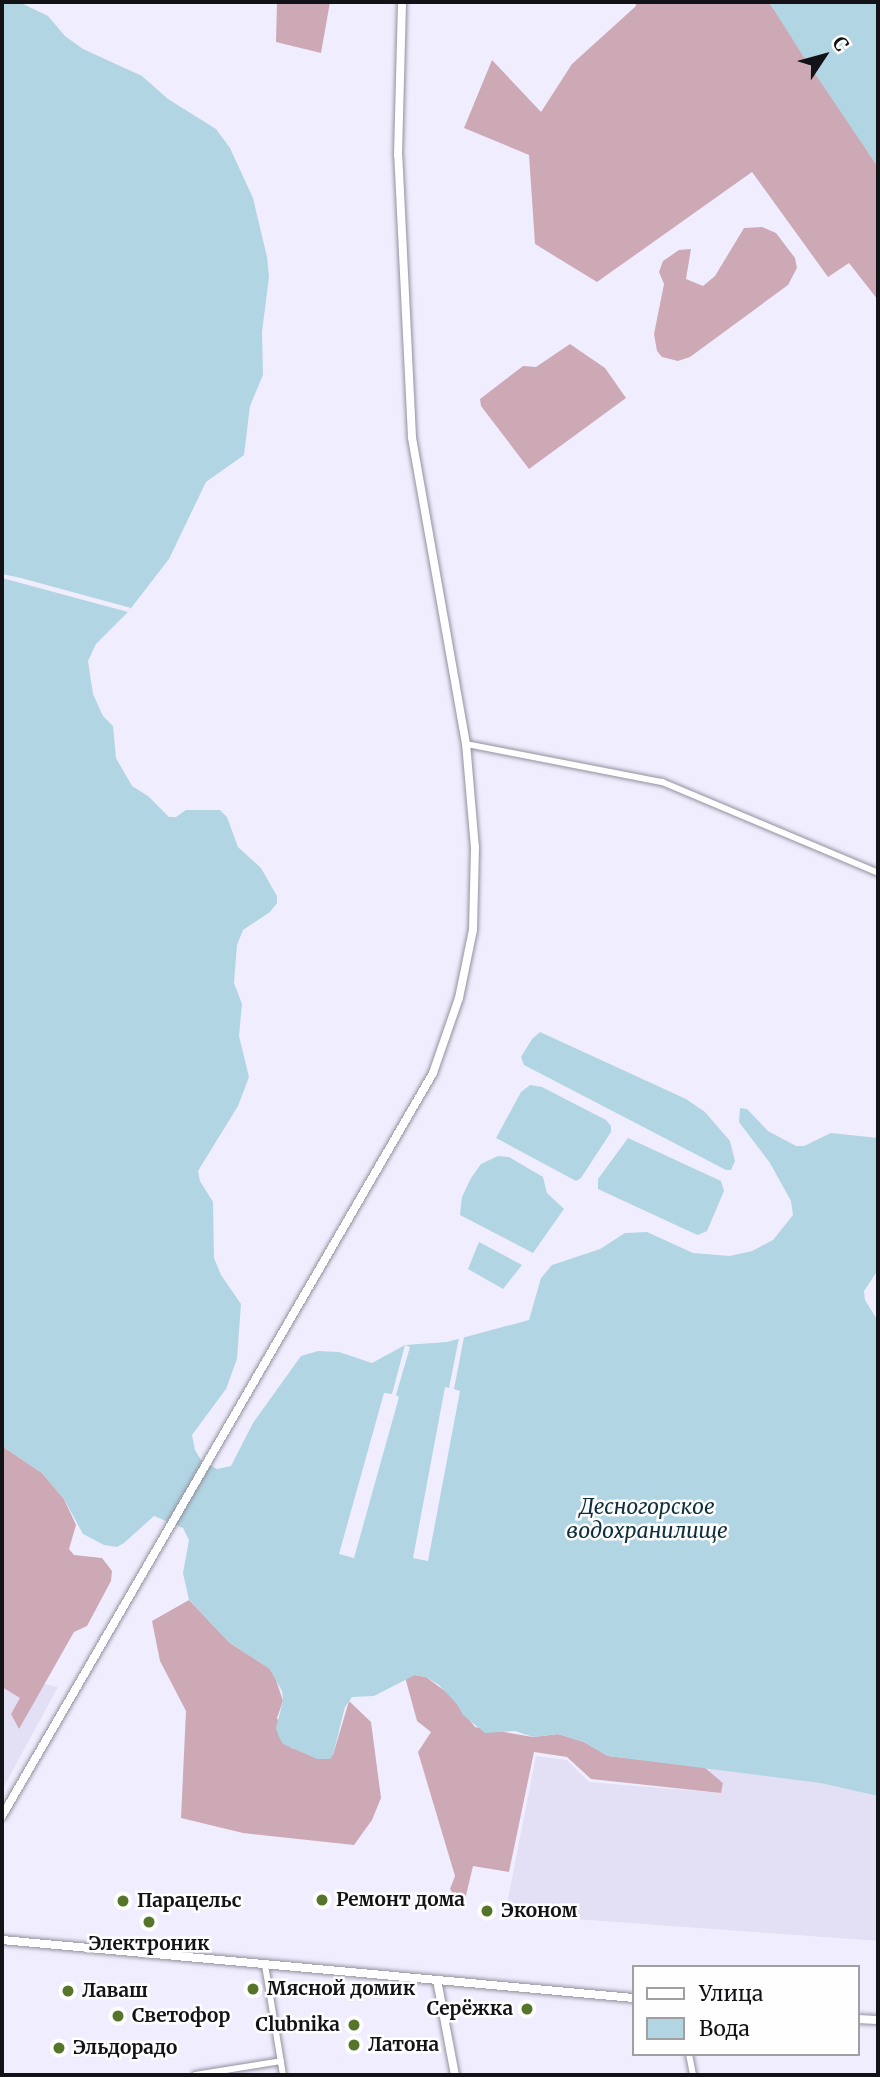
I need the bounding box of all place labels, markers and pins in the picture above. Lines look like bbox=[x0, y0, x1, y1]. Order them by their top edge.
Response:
place label: Ремонт дома bbox=[336, 1889, 465, 1911]
place label: Парацельс bbox=[137, 1890, 242, 1912]
marker: Ремонт дома bbox=[314, 1892, 330, 1908]
marker: Парацельс bbox=[115, 1893, 131, 1909]
place label: Эконом bbox=[501, 1900, 577, 1922]
marker: Эконом bbox=[479, 1903, 495, 1919]
marker: Электроник bbox=[141, 1914, 157, 1930]
place label: Электроник bbox=[88, 1933, 210, 1955]
place label: Мясной домик bbox=[267, 1978, 415, 2000]
place label: Лаваш bbox=[82, 1980, 148, 2002]
marker: Мясной домик bbox=[245, 1981, 261, 1997]
marker: Лаваш bbox=[60, 1983, 76, 1999]
place label: Серёжка bbox=[427, 1998, 513, 2020]
marker: Серёжка bbox=[519, 2001, 535, 2017]
place label: Светофор bbox=[132, 2005, 230, 2027]
marker: Светофор bbox=[110, 2008, 126, 2024]
place label: Clubnika bbox=[256, 2014, 340, 2036]
marker: Clubnika bbox=[346, 2017, 362, 2033]
place label: Латона bbox=[368, 2034, 439, 2056]
place label: Эльдорадо bbox=[73, 2037, 177, 2059]
marker: Латона bbox=[346, 2037, 362, 2053]
marker: Эльдорадо bbox=[51, 2040, 67, 2056]

